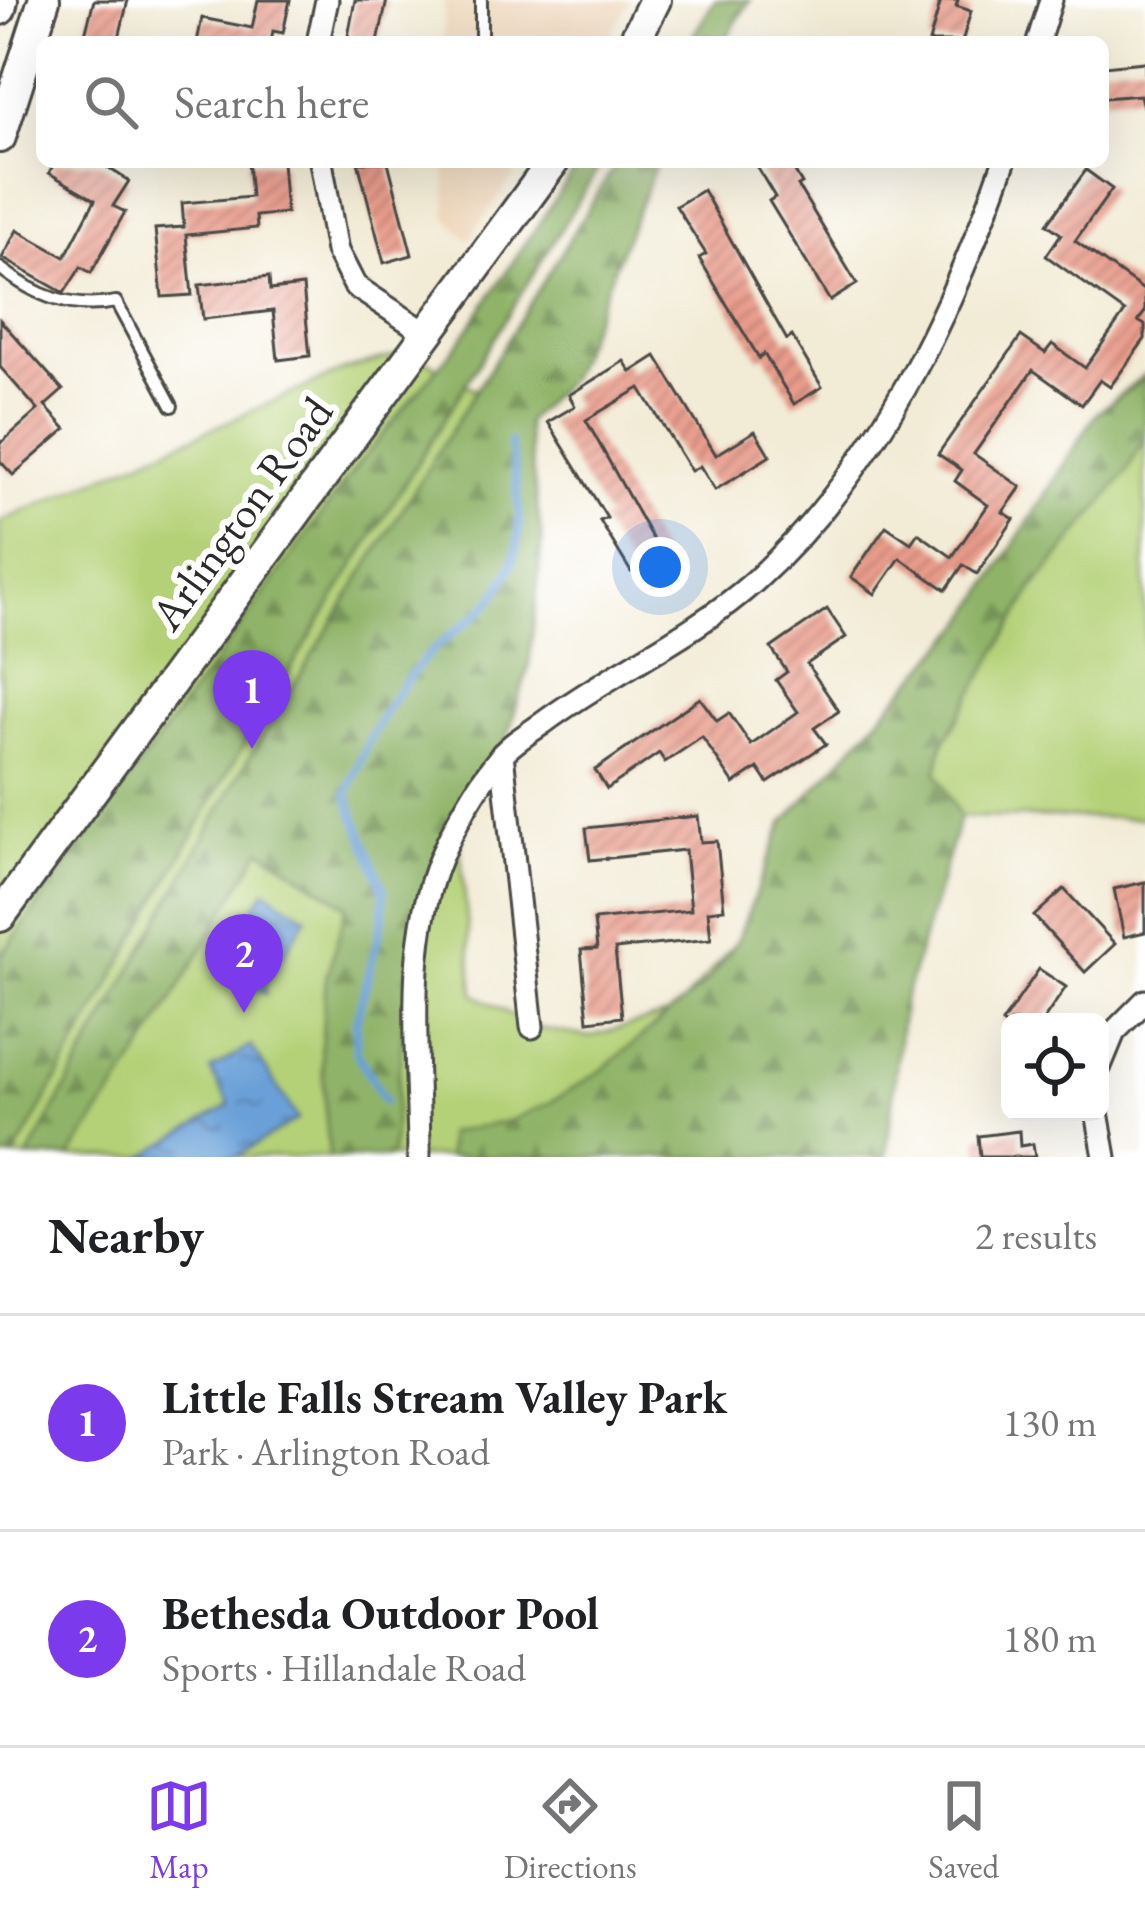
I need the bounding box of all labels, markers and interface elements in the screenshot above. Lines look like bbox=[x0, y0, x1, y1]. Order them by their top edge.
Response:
search box bbox=[36, 36, 1109, 168]
icon: search bbox=[78, 69, 144, 135]
text: Search here bbox=[174, 73, 369, 131]
street label: Arlington Road bbox=[136, 385, 345, 642]
your location bbox=[630, 537, 690, 597]
pin: 1 bbox=[213, 650, 291, 749]
pin: 2 bbox=[205, 914, 283, 1013]
map controls bbox=[1001, 1013, 1109, 1121]
button: locate bbox=[1001, 1013, 1109, 1121]
text: Nearby bbox=[48, 1202, 204, 1268]
text: 2 results bbox=[975, 1210, 1097, 1261]
text: Little Falls Stream Valley Park bbox=[162, 1368, 727, 1426]
text: 1 bbox=[77, 1397, 97, 1448]
text: 130 m bbox=[1003, 1397, 1097, 1448]
text: Park · Arlington Road bbox=[162, 1426, 490, 1477]
text: Bethesda Outdoor Pool bbox=[162, 1584, 599, 1642]
text: 2 bbox=[77, 1613, 97, 1664]
text: 180 m bbox=[1003, 1613, 1097, 1664]
text: Sports · Hillandale Road bbox=[162, 1642, 526, 1693]
tab: Map bbox=[146, 1773, 212, 1888]
tab: Directions bbox=[504, 1773, 637, 1888]
tab: Saved bbox=[928, 1773, 999, 1888]

